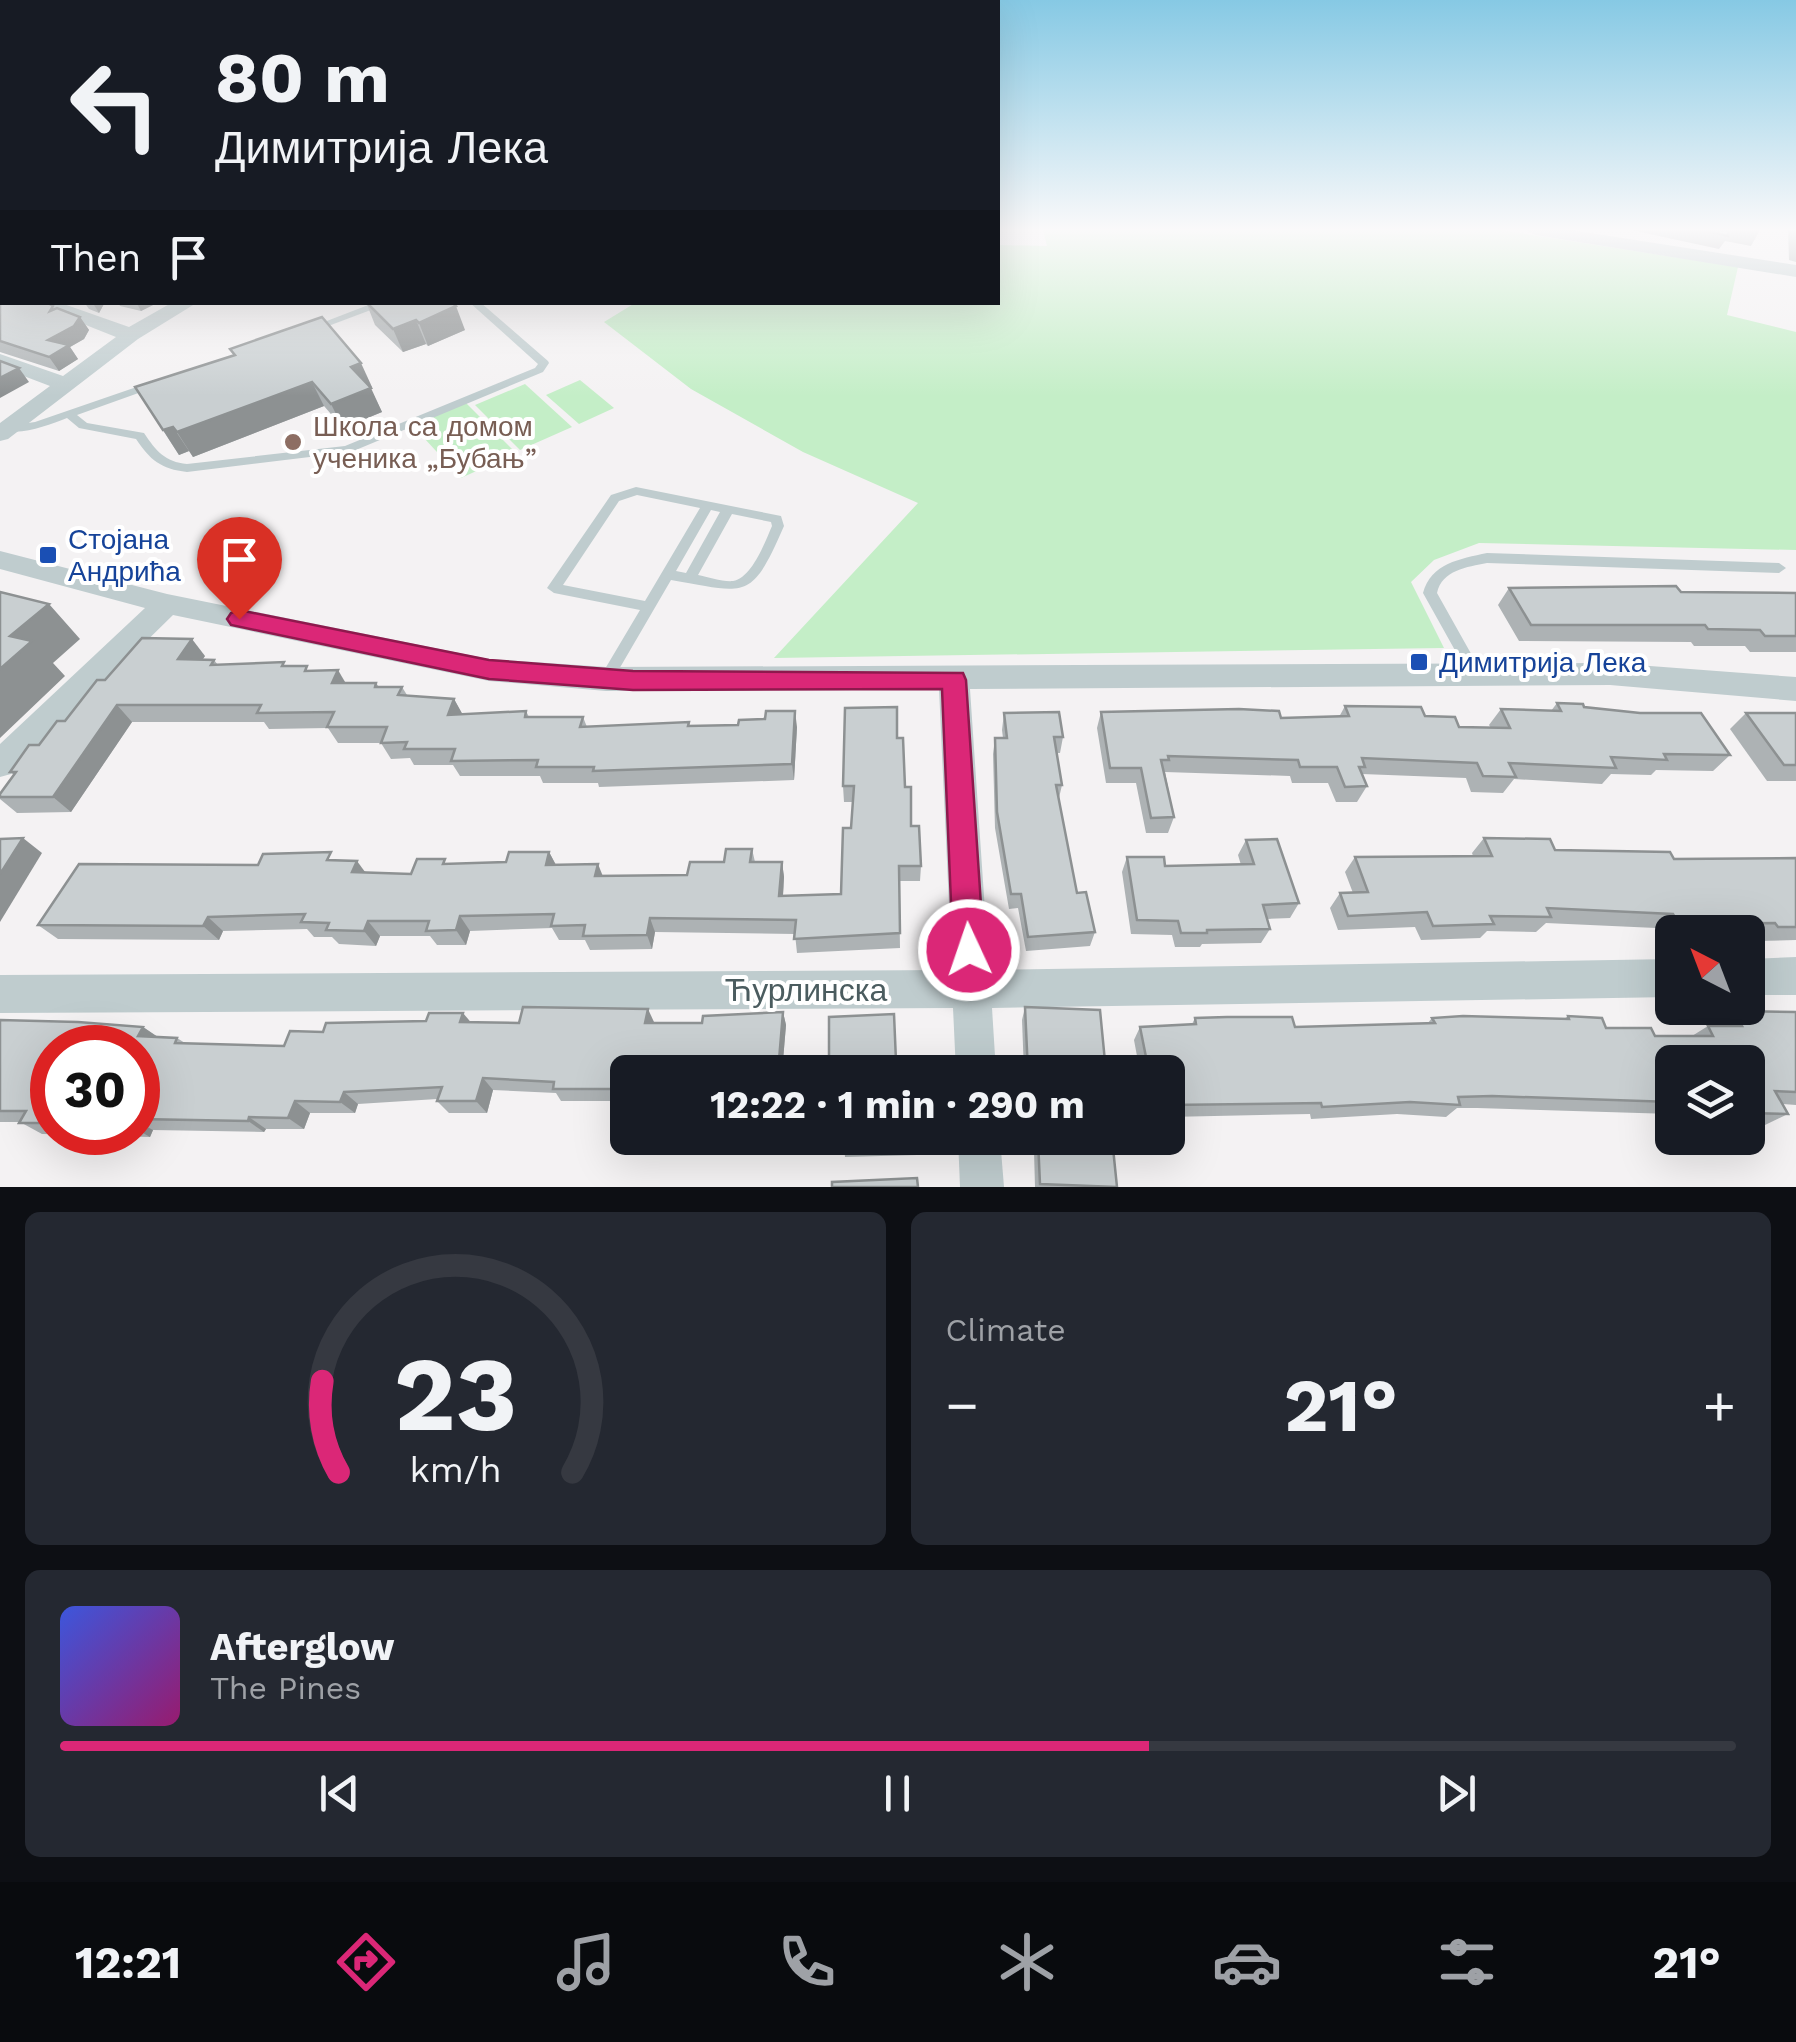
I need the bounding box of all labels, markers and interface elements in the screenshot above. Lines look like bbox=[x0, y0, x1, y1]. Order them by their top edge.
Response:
text: 80 m bbox=[215, 37, 390, 119]
icon: left bbox=[50, 40, 180, 170]
text: Димитрија Лека bbox=[215, 121, 548, 174]
icon: arrive bbox=[161, 230, 216, 285]
text: Then bbox=[50, 236, 141, 280]
place label: Школа са домом ученика „Бубањ” bbox=[313, 410, 537, 475]
marker: Школа са домом ученика „Бубањ” bbox=[282, 431, 304, 453]
pin bbox=[197, 517, 282, 620]
place label: Стојана Андрића bbox=[68, 523, 181, 588]
icon: arrive bbox=[212, 532, 267, 587]
marker: Стојана Андрића bbox=[37, 544, 59, 566]
place label: Димитрија Лека bbox=[1439, 646, 1647, 679]
marker: Димитрија Лека bbox=[1408, 651, 1430, 673]
position arrow bbox=[917, 898, 1021, 1002]
north arrow bbox=[1655, 915, 1765, 1025]
map controls bbox=[1655, 915, 1765, 1155]
street label: Ћурлинска bbox=[725, 971, 887, 1009]
speed limit sign: 30 bbox=[30, 1025, 160, 1155]
button: layers bbox=[1655, 1045, 1765, 1155]
text: 12:22 · 1 min · 290 m bbox=[710, 1083, 1085, 1127]
text: Climate bbox=[946, 1311, 1066, 1349]
text: 23 bbox=[393, 1333, 517, 1455]
text: 21° bbox=[1284, 1361, 1398, 1449]
text: − bbox=[946, 1373, 979, 1437]
text: + bbox=[1703, 1373, 1736, 1437]
text: km/h bbox=[409, 1449, 501, 1491]
text: Afterglow bbox=[210, 1625, 395, 1669]
text: The Pines bbox=[210, 1669, 361, 1707]
icon: previous bbox=[312, 1766, 367, 1821]
icon: pause bbox=[870, 1766, 925, 1821]
icon: next bbox=[1429, 1766, 1484, 1821]
icon: directions bbox=[331, 1927, 401, 1997]
icon: music bbox=[551, 1927, 621, 1997]
icon: phone bbox=[772, 1927, 842, 1997]
icon: climate bbox=[992, 1927, 1062, 1997]
icon: car bbox=[1212, 1927, 1282, 1997]
icon: filters bbox=[1432, 1927, 1502, 1997]
text: 12:21 bbox=[75, 1936, 181, 1989]
text: 21° bbox=[1652, 1936, 1721, 1989]

